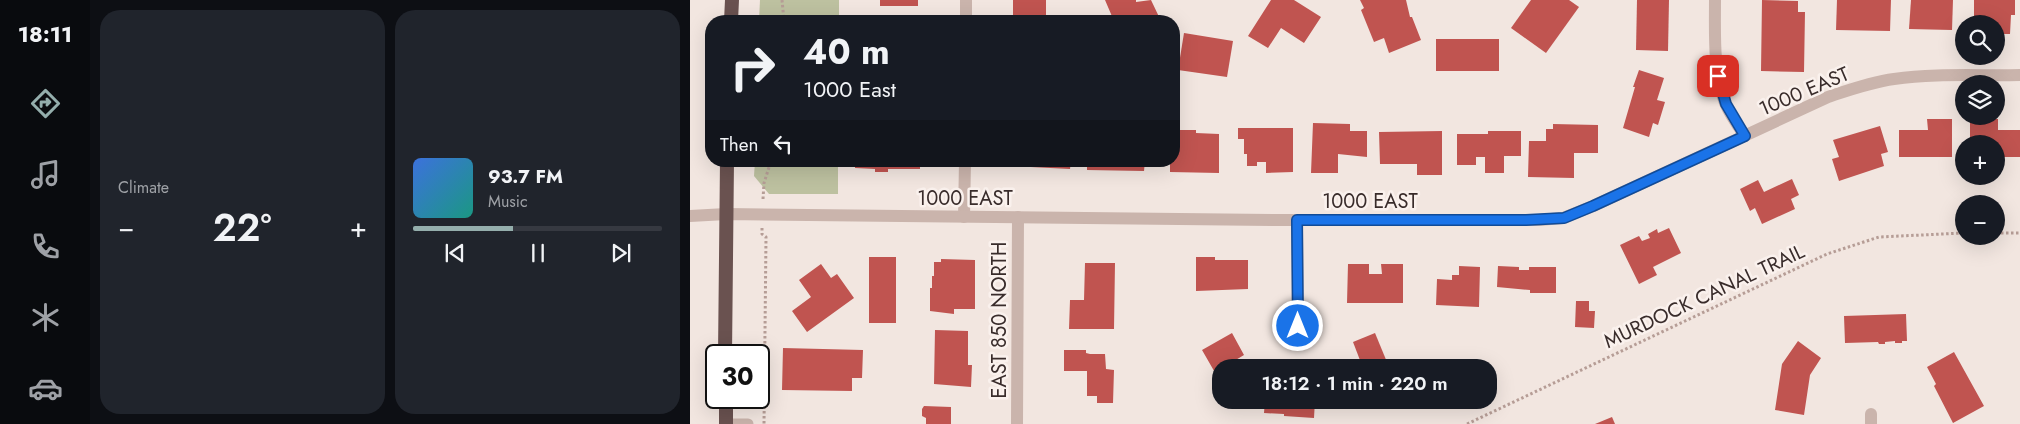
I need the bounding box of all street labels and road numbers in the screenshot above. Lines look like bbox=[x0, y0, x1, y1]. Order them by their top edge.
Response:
street label: 1000 EAST bbox=[1755, 59, 1854, 123]
street label: 1000 EAST bbox=[917, 184, 1013, 213]
street label: 1000 EAST bbox=[1322, 187, 1418, 216]
street label: MURDOCK CANAL TRAIL bbox=[1599, 237, 1809, 356]
street label: EAST 850 NORTH bbox=[985, 242, 1014, 398]

